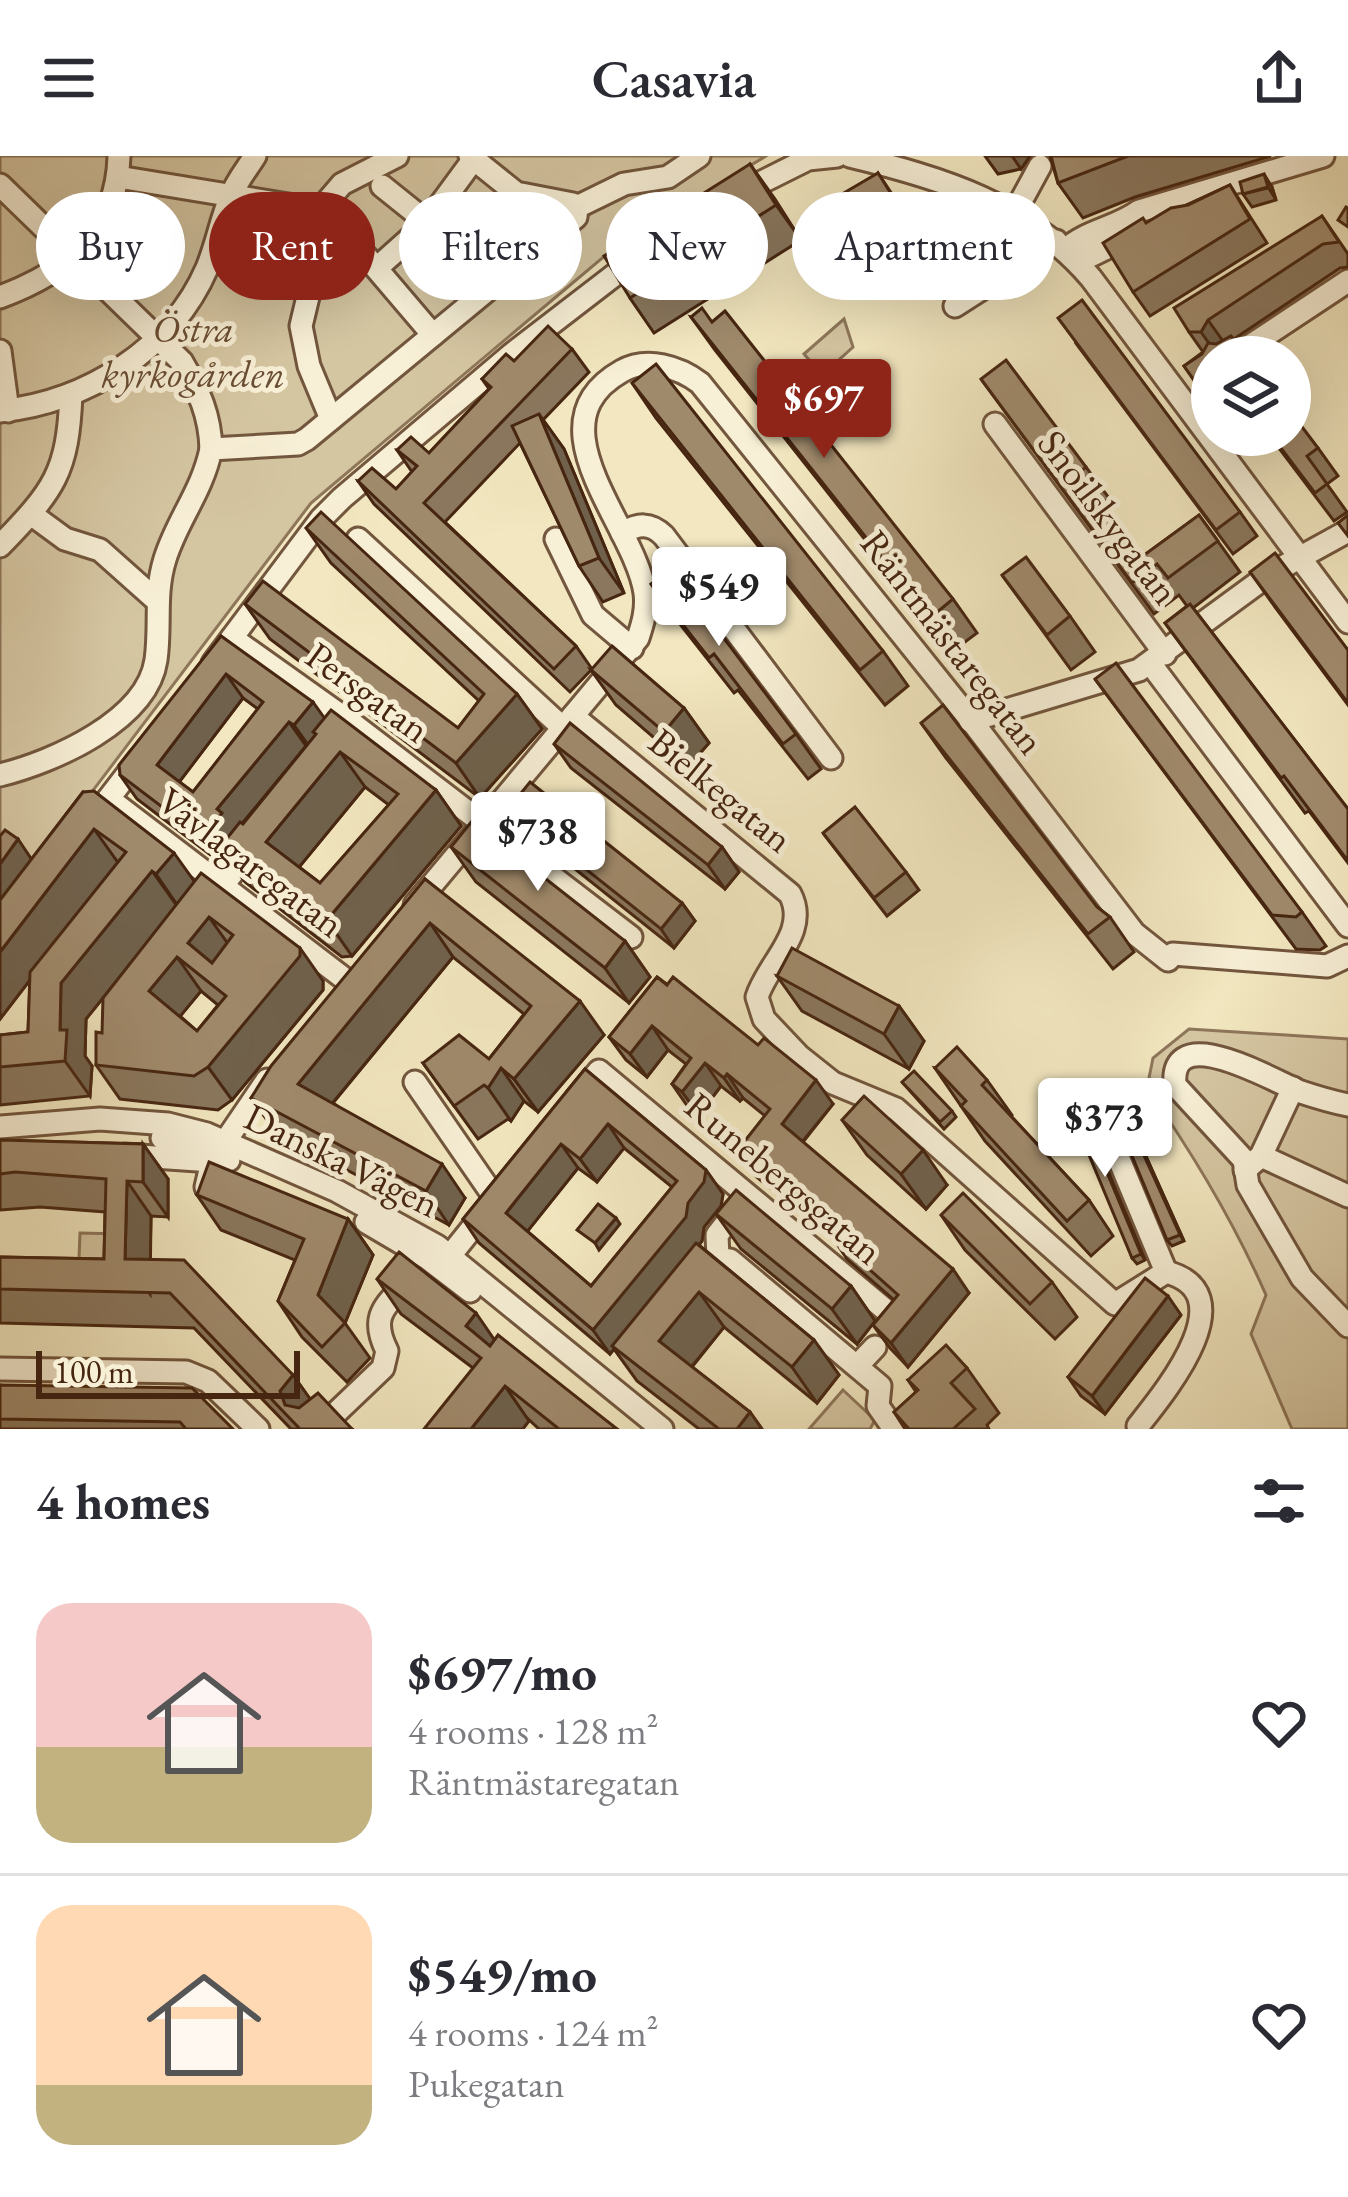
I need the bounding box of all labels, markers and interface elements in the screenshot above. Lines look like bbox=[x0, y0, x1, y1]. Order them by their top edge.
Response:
text: Casavia bbox=[592, 43, 756, 113]
icon: menu bbox=[36, 45, 102, 111]
icon: share bbox=[1246, 45, 1312, 111]
chip: Buy bbox=[36, 192, 185, 300]
chip: Rent bbox=[209, 192, 375, 300]
chip: Filters bbox=[399, 192, 582, 300]
chip: New bbox=[606, 192, 768, 300]
chip: Apartment bbox=[792, 192, 1055, 300]
park label: Östra kyrkogården bbox=[101, 303, 285, 399]
map controls bbox=[1191, 336, 1311, 456]
button: layers bbox=[1191, 336, 1311, 456]
pin: $697 bbox=[753, 359, 895, 461]
text: $697 bbox=[784, 372, 864, 423]
street label: Snoilskygatan bbox=[1027, 419, 1191, 615]
street label: Räntmästaregatan bbox=[849, 519, 1057, 765]
pin: $549 bbox=[648, 547, 790, 649]
text: $549 bbox=[679, 560, 759, 611]
street label: Persgatan bbox=[296, 630, 440, 754]
street label: Bielkegatan bbox=[638, 716, 804, 864]
street label: Vävlagaregatan bbox=[147, 775, 355, 949]
pin: $738 bbox=[467, 792, 609, 894]
text: $738 bbox=[498, 805, 578, 856]
pin: $373 bbox=[1034, 1078, 1176, 1180]
street label: Runebergsgatan bbox=[675, 1080, 893, 1276]
street label: Danska Vägen bbox=[236, 1091, 448, 1229]
text: $373 bbox=[1065, 1091, 1145, 1142]
scale bar bbox=[36, 1345, 300, 1398]
text: 100 m bbox=[54, 1350, 134, 1393]
text: 4 homes bbox=[36, 1468, 210, 1534]
icon: filters bbox=[1246, 1468, 1312, 1534]
text: $697/mo bbox=[408, 1639, 597, 1705]
icon: home bbox=[132, 1651, 276, 1795]
icon: heart bbox=[1246, 1690, 1312, 1756]
text: 4 rooms · 128 m² bbox=[408, 1705, 659, 1756]
text: Räntmästaregatan bbox=[408, 1756, 680, 1807]
text: $549/mo bbox=[408, 1941, 597, 2007]
icon: home bbox=[132, 1953, 276, 2097]
icon: heart bbox=[1246, 1992, 1312, 2058]
text: 4 rooms · 124 m² bbox=[408, 2007, 659, 2058]
text: Pukegatan bbox=[408, 2058, 565, 2109]

